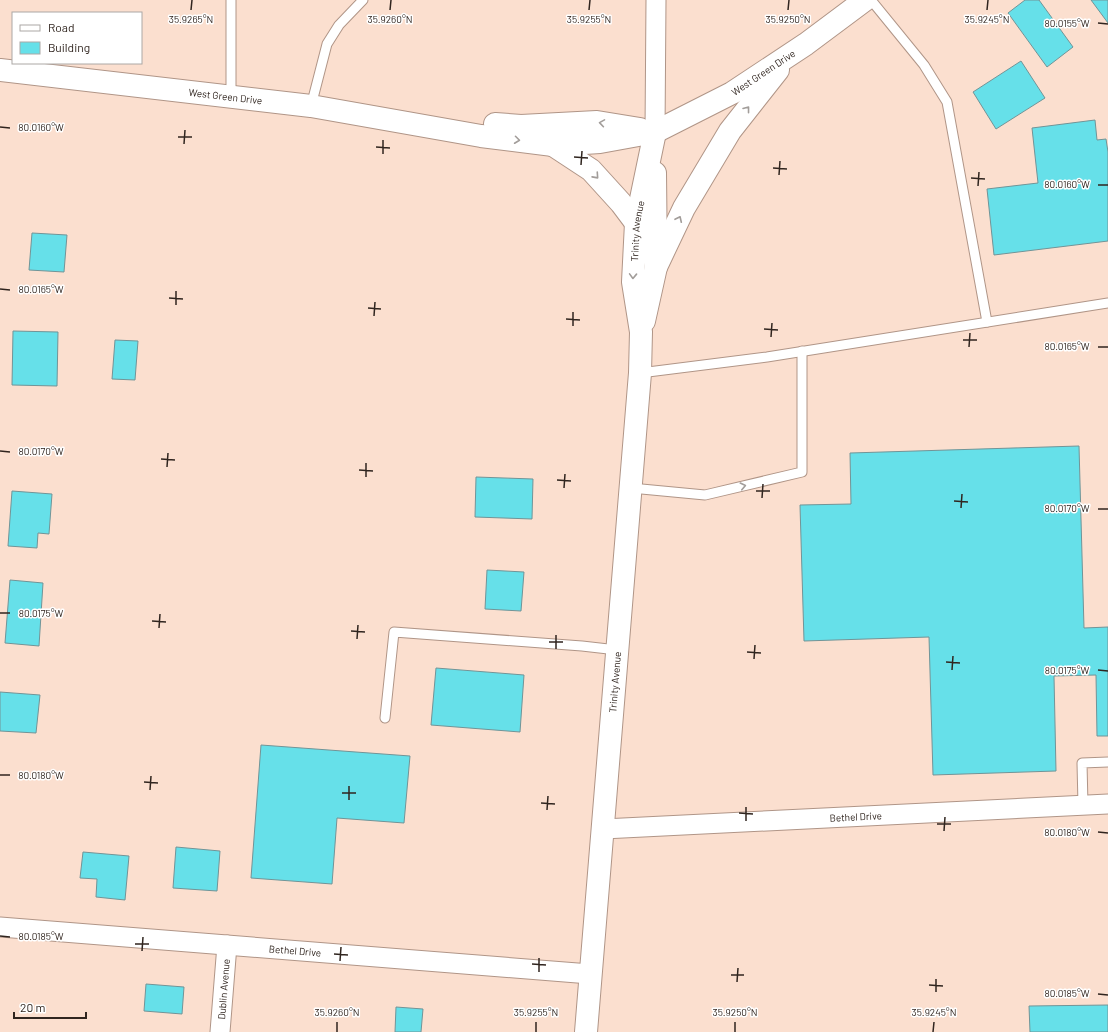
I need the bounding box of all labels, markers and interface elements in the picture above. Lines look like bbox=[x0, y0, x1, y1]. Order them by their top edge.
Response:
legend bbox=[12, 12, 142, 64]
text: 35.9265°N bbox=[169, 13, 213, 25]
text: 35.9260°N bbox=[367, 13, 413, 25]
text: 35.9255°N bbox=[567, 13, 611, 25]
text: 35.9250°N bbox=[766, 13, 811, 25]
text: 35.9245°N bbox=[965, 13, 1009, 25]
text: 80.0155°W bbox=[1044, 17, 1090, 29]
text: Road bbox=[48, 20, 75, 34]
text: Building bbox=[48, 40, 90, 54]
street label: West Green Drive bbox=[729, 47, 797, 98]
street label: West Green Drive bbox=[188, 86, 263, 106]
one-way arrow bbox=[743, 107, 750, 114]
one-way arrow bbox=[599, 119, 606, 128]
text: 80.0160°W bbox=[18, 121, 64, 133]
one-way arrow bbox=[514, 135, 520, 144]
one-way arrow bbox=[592, 171, 599, 178]
text: 80.0160°W bbox=[1044, 178, 1090, 190]
street label: Trinity Avenue bbox=[628, 199, 647, 262]
one-way arrow bbox=[674, 216, 682, 224]
one-way arrow bbox=[629, 273, 638, 279]
text: 80.0165°W bbox=[18, 283, 64, 295]
text: 80.0165°W bbox=[1044, 340, 1090, 352]
text: 80.0170°W bbox=[18, 445, 64, 457]
one-way arrow bbox=[739, 482, 746, 491]
text: 80.0170°W bbox=[1044, 502, 1090, 514]
text: 80.0175°W bbox=[19, 607, 64, 619]
street label: Trinity Avenue bbox=[606, 651, 623, 713]
text: 80.0175°W bbox=[1045, 664, 1090, 676]
text: 80.0180°W bbox=[18, 769, 64, 781]
street label: Bethel Drive bbox=[829, 809, 882, 824]
text: 80.0180°W bbox=[1044, 826, 1090, 838]
text: 80.0185°W bbox=[18, 930, 64, 942]
street label: Bethel Drive bbox=[268, 942, 322, 959]
street label: Dublin Avenue bbox=[215, 958, 232, 1020]
text: 80.0185°W bbox=[1044, 987, 1090, 999]
scale bar bbox=[14, 994, 86, 1020]
text: 20 m bbox=[20, 1000, 46, 1014]
text: 35.9260°N bbox=[314, 1006, 360, 1018]
text: 35.9255°N bbox=[514, 1006, 558, 1018]
text: 35.9250°N bbox=[713, 1006, 758, 1018]
text: 35.9245°N bbox=[912, 1006, 956, 1018]

